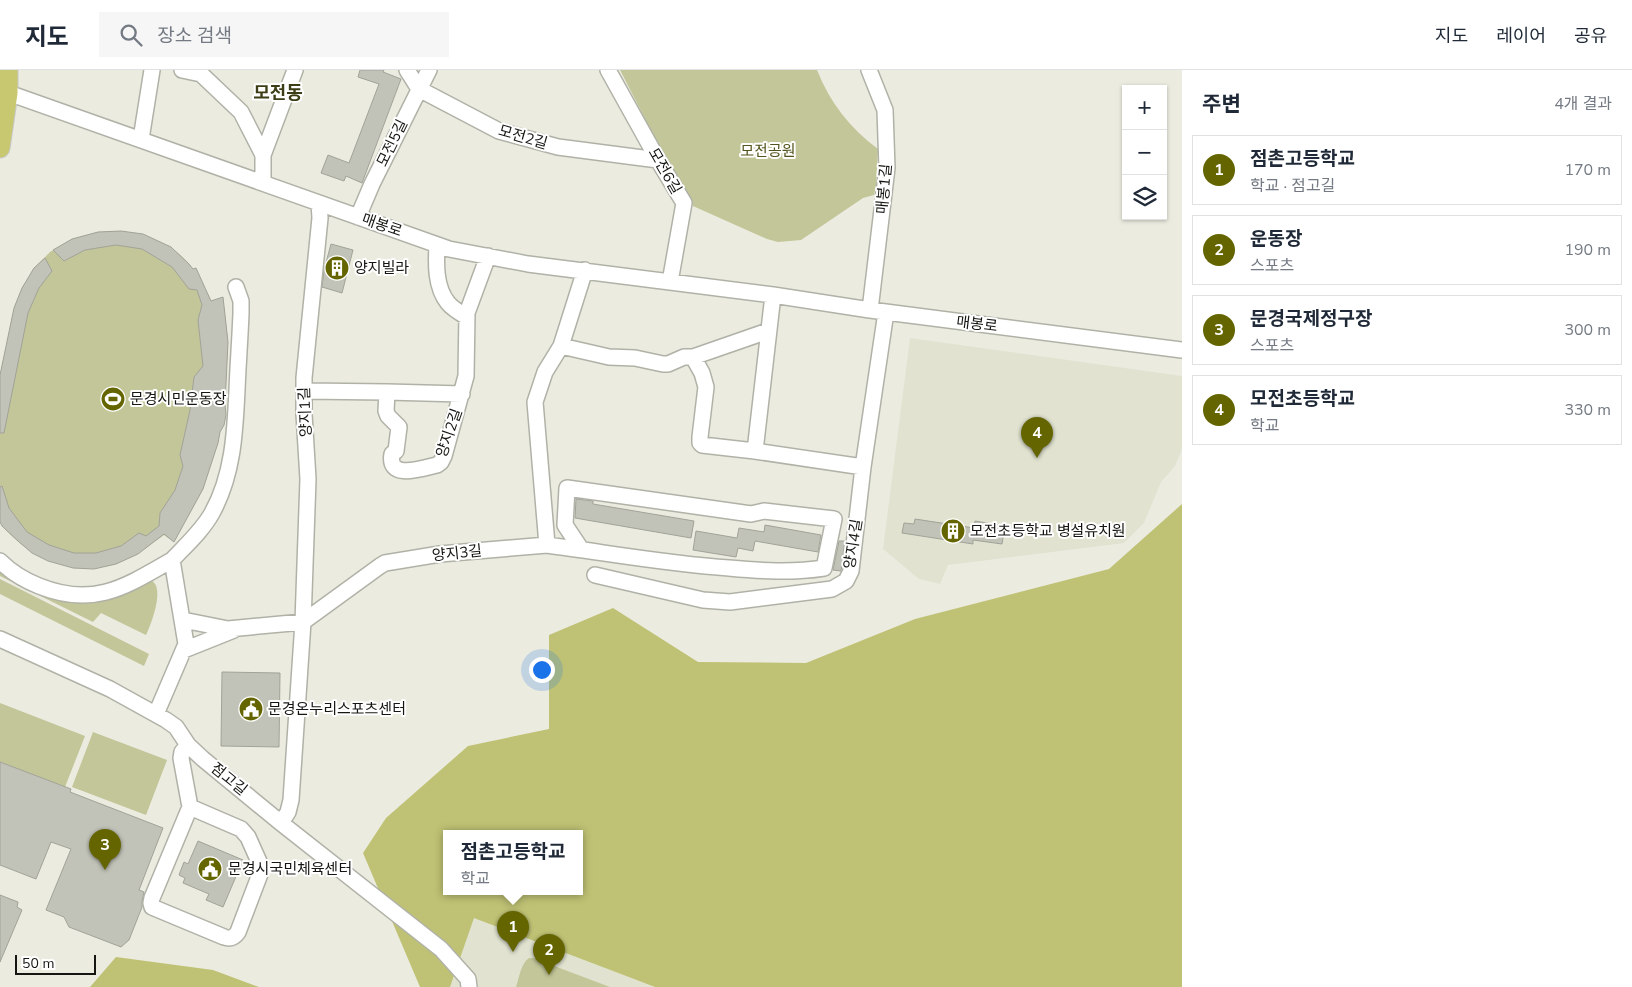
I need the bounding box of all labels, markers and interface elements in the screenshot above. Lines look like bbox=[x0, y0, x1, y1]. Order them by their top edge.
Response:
search box bbox=[99, 12, 449, 57]
text: 지도 bbox=[25, 21, 69, 53]
icon: search bbox=[117, 21, 145, 49]
text: 장소 검색 bbox=[157, 23, 232, 49]
text: 지도 bbox=[1435, 24, 1468, 48]
text: 레이어 bbox=[1496, 24, 1546, 48]
text: 공유 bbox=[1574, 24, 1607, 48]
district label: 모전동 bbox=[253, 81, 303, 105]
map controls bbox=[1122, 85, 1167, 220]
button: + bbox=[1122, 85, 1167, 130]
text: 주변 bbox=[1202, 90, 1241, 118]
text: 4개 결과 bbox=[1554, 93, 1612, 115]
street label: 모전5길 bbox=[372, 116, 412, 170]
street label: 모전2길 bbox=[496, 120, 550, 154]
button: − bbox=[1122, 130, 1167, 175]
park label: 모전공원 bbox=[740, 141, 796, 161]
street label: 모전6길 bbox=[644, 144, 686, 198]
text: 점촌고등학교 bbox=[1250, 146, 1355, 172]
text: 1 bbox=[1214, 159, 1224, 181]
text: 170 m bbox=[1564, 159, 1611, 181]
street label: 매봉1길 bbox=[872, 163, 896, 215]
button: layers bbox=[1122, 175, 1167, 220]
text: 학교 · 점고길 bbox=[1250, 175, 1335, 197]
street label: 매봉로 bbox=[359, 209, 405, 241]
text: 운동장 bbox=[1250, 226, 1302, 252]
text: 2 bbox=[1214, 239, 1224, 261]
text: 190 m bbox=[1564, 239, 1611, 261]
building icon: 양지빌라 bbox=[324, 255, 350, 281]
text: 스포츠 bbox=[1250, 255, 1294, 277]
place label: 양지빌라 bbox=[354, 258, 409, 278]
text: 문경국제정구장 bbox=[1250, 306, 1372, 332]
street label: 매봉로 bbox=[955, 312, 999, 336]
text: 3 bbox=[1214, 319, 1224, 341]
text: 300 m bbox=[1564, 319, 1611, 341]
text: 스포츠 bbox=[1250, 335, 1294, 357]
sports icon: 문경시민운동장 bbox=[100, 386, 126, 412]
street label: 양지1길 bbox=[294, 386, 316, 438]
text: 모전초등학교 bbox=[1250, 386, 1355, 412]
place label: 문경시민운동장 bbox=[130, 389, 227, 409]
text: 4 bbox=[1214, 399, 1224, 421]
text: 330 m bbox=[1564, 399, 1611, 421]
street label: 양지2길 bbox=[431, 406, 467, 460]
text: 학교 bbox=[1250, 415, 1279, 437]
pin: 4 bbox=[1021, 417, 1053, 458]
street label: 양지4길 bbox=[839, 518, 867, 570]
building icon: 모전초등학교 병설유치원 bbox=[940, 518, 966, 544]
place label: 모전초등학교 병설유치원 bbox=[970, 521, 1126, 541]
street label: 양지3길 bbox=[431, 540, 483, 566]
your location bbox=[529, 657, 555, 683]
public building icon: 문경온누리스포츠센터 bbox=[238, 696, 264, 722]
place label: 문경온누리스포츠센터 bbox=[268, 699, 406, 719]
street label: 점고길 bbox=[207, 758, 251, 800]
pin: 3 bbox=[89, 829, 121, 870]
popup bbox=[443, 830, 583, 895]
text: 점촌고등학교 bbox=[461, 839, 565, 865]
public building icon: 문경시국민체육센터 bbox=[197, 856, 223, 882]
place label: 문경시국민체육센터 bbox=[228, 859, 352, 879]
text: 학교 bbox=[461, 868, 490, 890]
pin: 1 bbox=[497, 911, 529, 952]
pin: 2 bbox=[533, 934, 565, 975]
scale bar bbox=[15, 952, 96, 975]
text: 50 m bbox=[22, 954, 54, 973]

